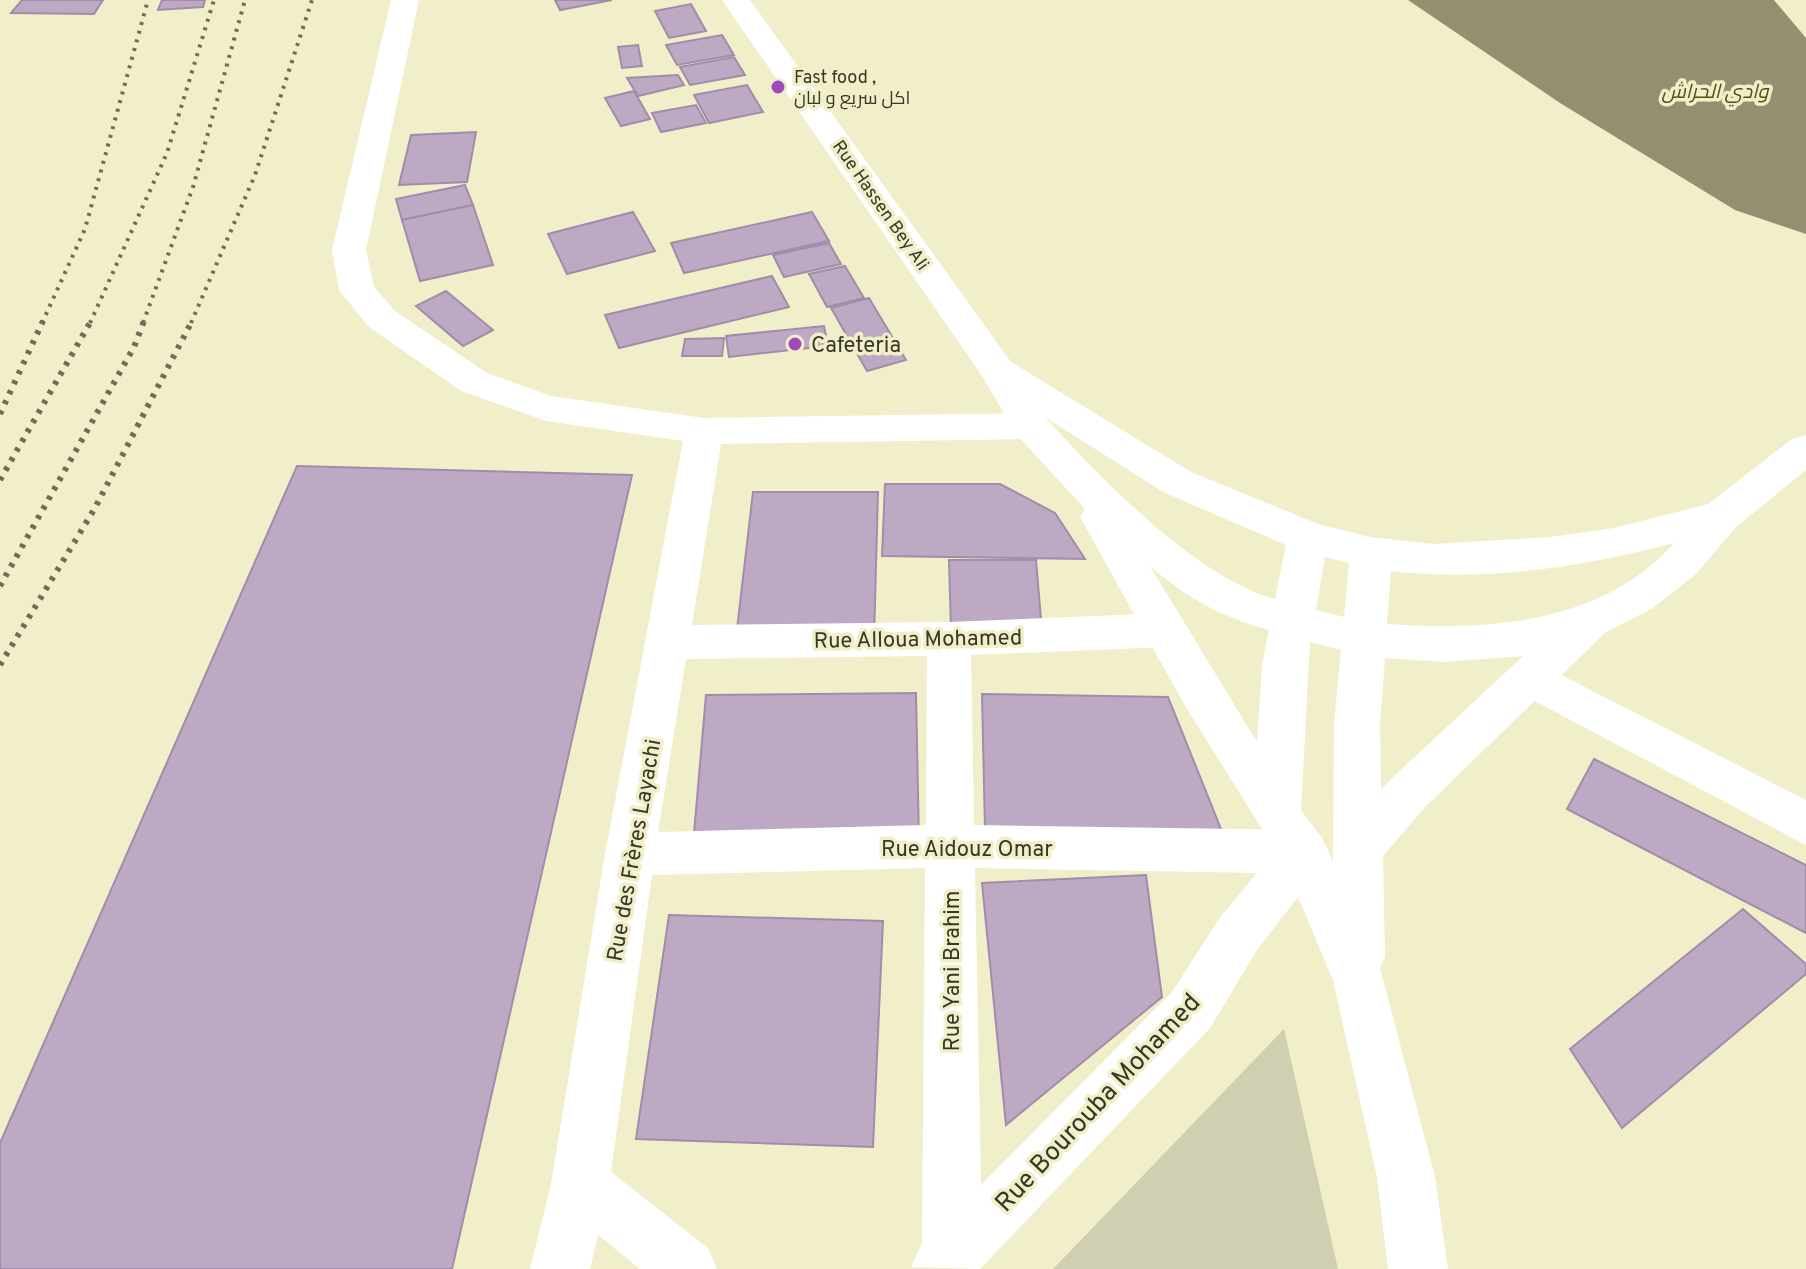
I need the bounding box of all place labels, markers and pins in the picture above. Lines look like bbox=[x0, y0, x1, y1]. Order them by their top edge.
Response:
place label: Fast food , اكل سريع و لبان bbox=[794, 67, 910, 111]
marker: Fast food , اكل سريع و لبان bbox=[769, 78, 787, 96]
place label: Cafeteria bbox=[811, 333, 901, 360]
marker: Cafeteria bbox=[786, 335, 804, 353]

